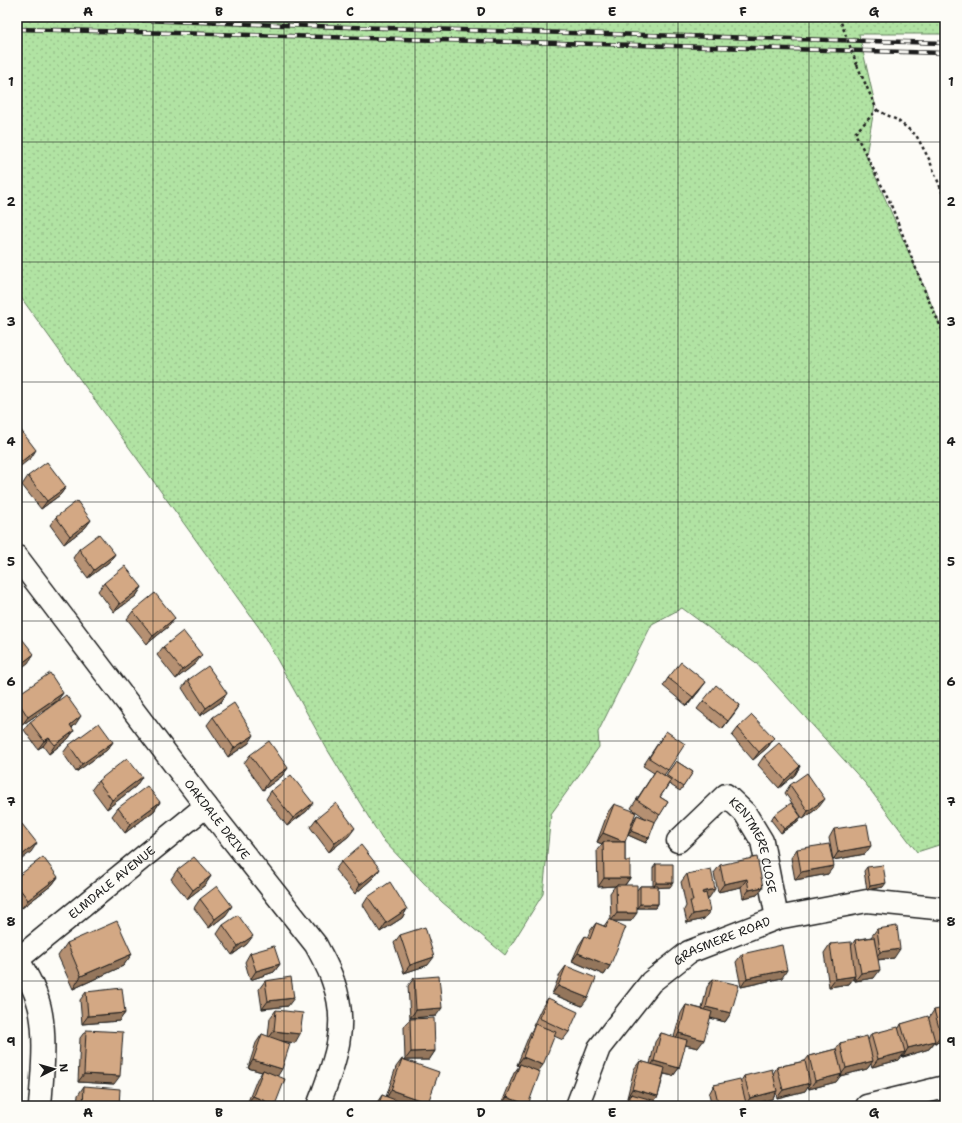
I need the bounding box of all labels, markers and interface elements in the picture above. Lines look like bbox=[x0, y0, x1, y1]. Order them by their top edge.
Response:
text: A bbox=[83, 3, 93, 20]
text: B bbox=[215, 3, 223, 20]
text: C bbox=[346, 3, 354, 20]
text: D bbox=[476, 3, 486, 20]
text: E bbox=[608, 3, 617, 20]
text: F bbox=[739, 3, 747, 20]
text: G bbox=[869, 3, 880, 20]
text: 1 bbox=[8, 73, 14, 90]
text: 1 bbox=[948, 73, 954, 90]
text: 2 bbox=[6, 193, 16, 210]
text: 2 bbox=[946, 193, 956, 210]
text: 3 bbox=[6, 313, 16, 330]
text: 3 bbox=[946, 313, 956, 330]
text: 4 bbox=[6, 433, 16, 450]
text: 4 bbox=[946, 433, 956, 450]
text: 5 bbox=[7, 553, 15, 570]
text: 5 bbox=[947, 553, 955, 570]
text: 6 bbox=[6, 673, 16, 690]
text: 6 bbox=[946, 673, 956, 690]
street label: OAKDALE DRIVE bbox=[181, 776, 253, 863]
text: 7 bbox=[6, 793, 16, 810]
text: 7 bbox=[946, 793, 956, 810]
street label: KENTMERE CLOSE bbox=[725, 794, 780, 895]
street label: ELMDALE AVENUE bbox=[65, 842, 159, 923]
text: 8 bbox=[6, 913, 16, 930]
street label: GRASMERE ROAD bbox=[670, 913, 773, 969]
text: 8 bbox=[946, 913, 956, 930]
text: 9 bbox=[6, 1033, 16, 1050]
text: 9 bbox=[946, 1033, 956, 1050]
north arrow bbox=[34, 1049, 74, 1089]
text: N bbox=[56, 1063, 71, 1073]
text: A bbox=[83, 1104, 93, 1121]
text: B bbox=[215, 1104, 223, 1121]
text: C bbox=[346, 1104, 354, 1121]
text: D bbox=[476, 1104, 486, 1121]
text: E bbox=[608, 1104, 617, 1121]
text: F bbox=[739, 1104, 747, 1121]
text: G bbox=[869, 1104, 880, 1121]

